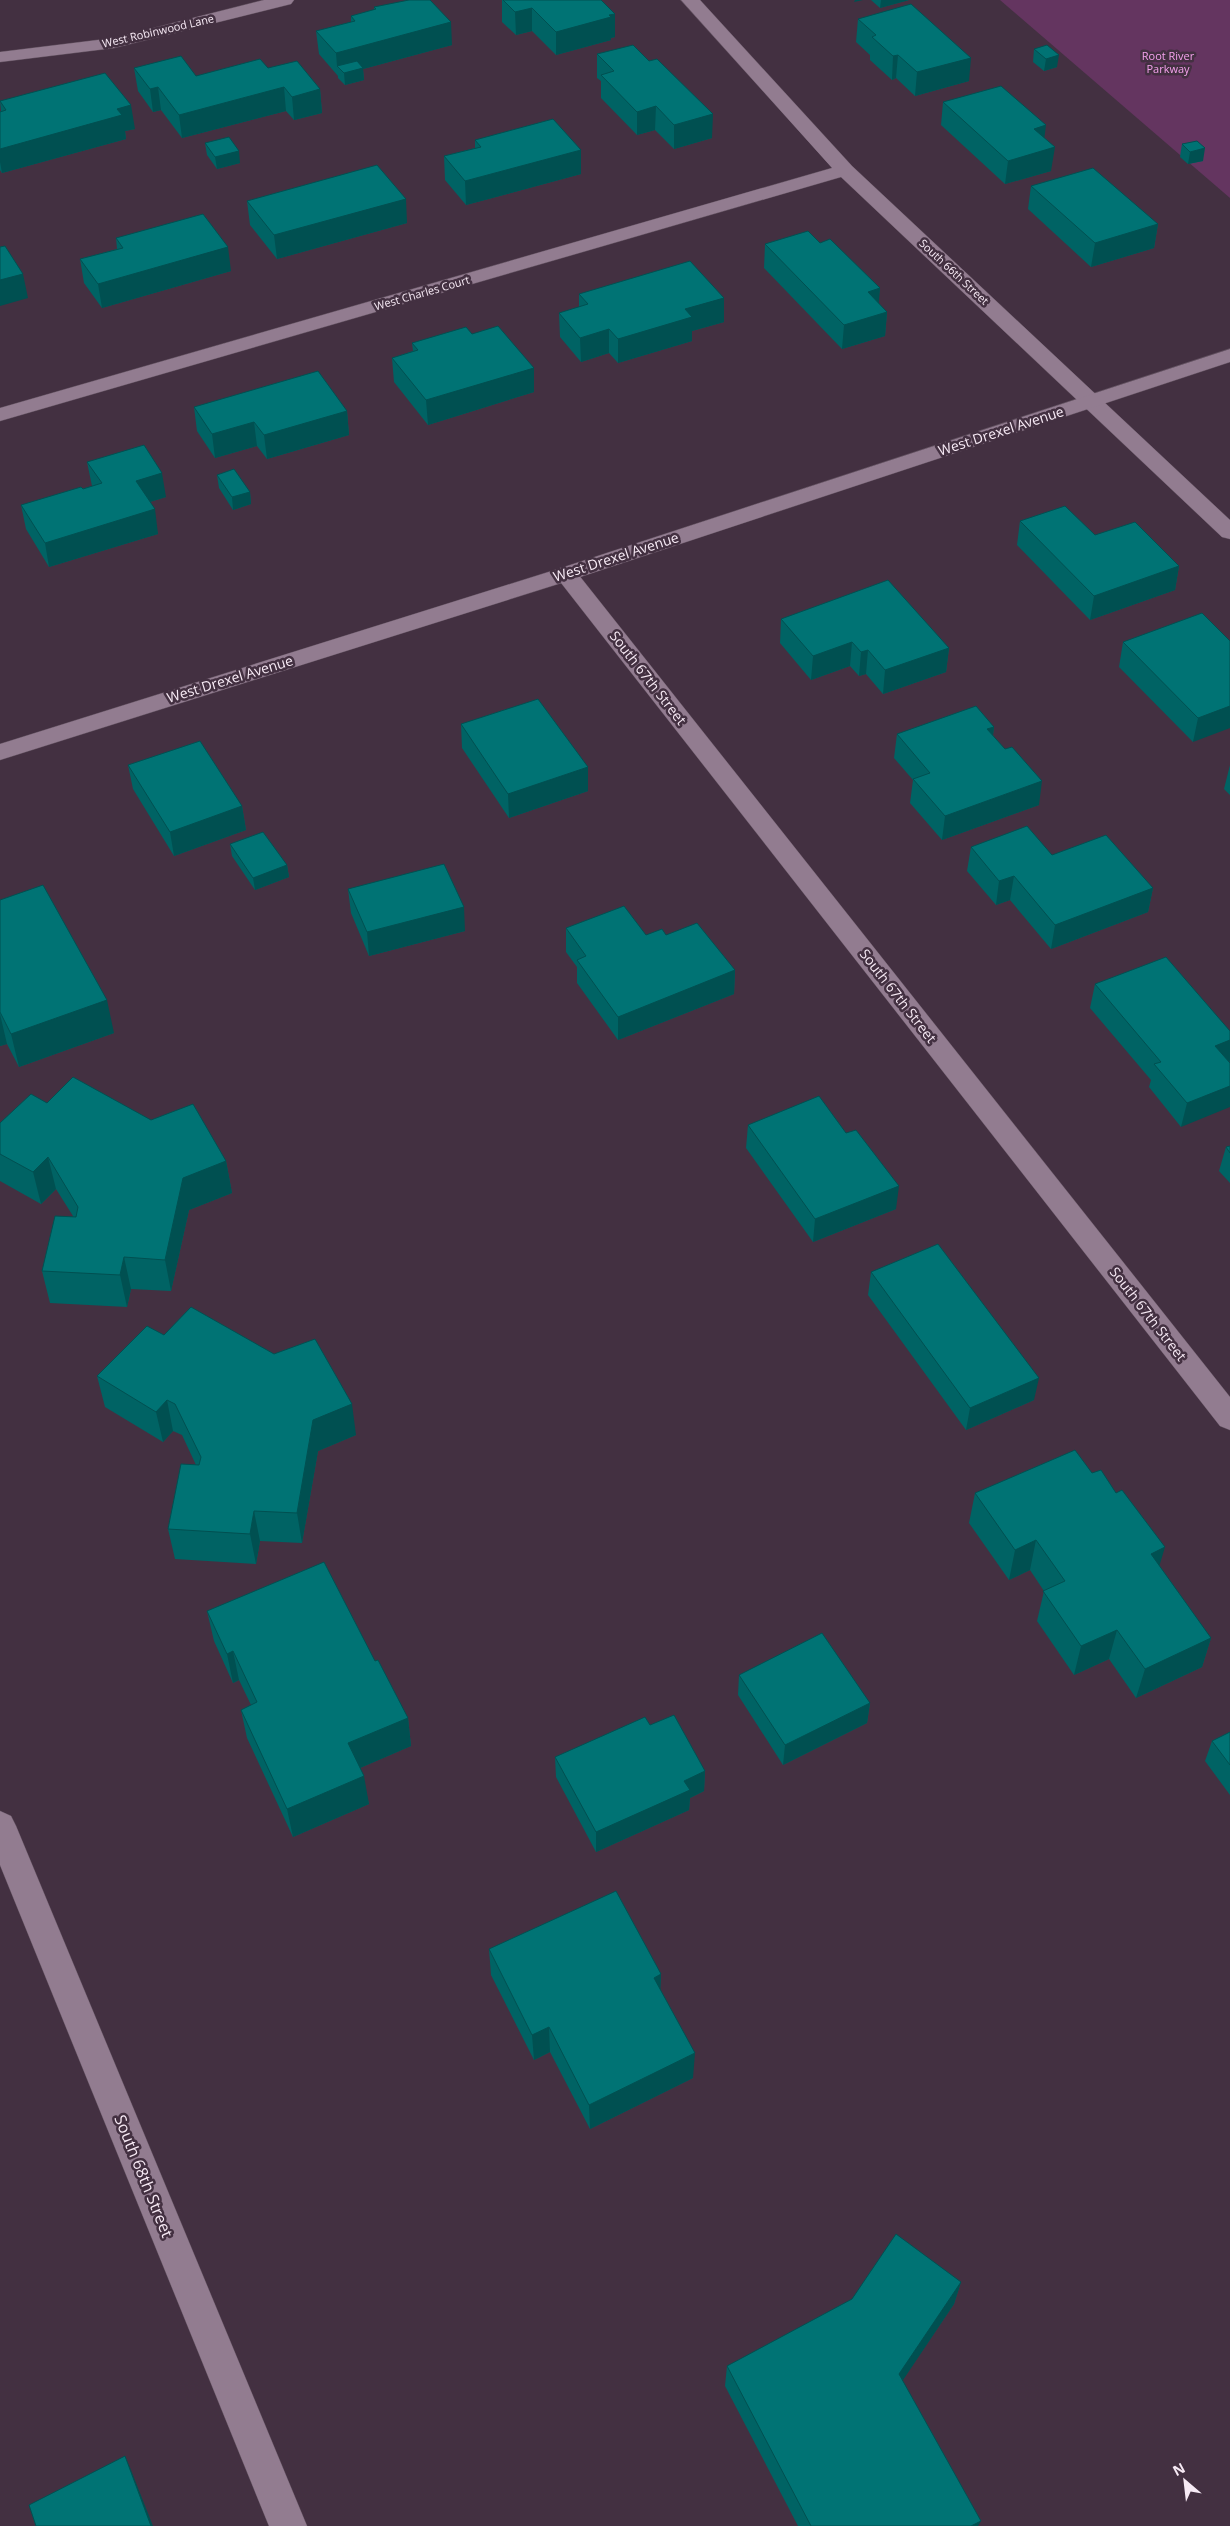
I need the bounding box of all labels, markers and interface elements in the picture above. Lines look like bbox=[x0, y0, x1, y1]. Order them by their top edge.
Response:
street label: West Robinwood Lane bbox=[101, 10, 215, 51]
park label: Root River Parkway bbox=[1142, 48, 1195, 76]
street label: South 66th Street bbox=[916, 236, 992, 308]
street label: West Charles Court bbox=[372, 272, 471, 313]
street label: West Drexel Avenue bbox=[936, 401, 1066, 460]
street label: West Drexel Avenue bbox=[551, 527, 681, 586]
street label: South 67th Street bbox=[606, 627, 691, 729]
street label: West Drexel Avenue bbox=[164, 650, 295, 707]
street label: South 67th Street bbox=[856, 945, 941, 1047]
street label: South 67th Street bbox=[1106, 1263, 1191, 1365]
street label: South 68th Street bbox=[109, 2111, 179, 2241]
north arrow bbox=[1160, 2456, 1210, 2506]
text: N bbox=[1169, 2458, 1188, 2480]

